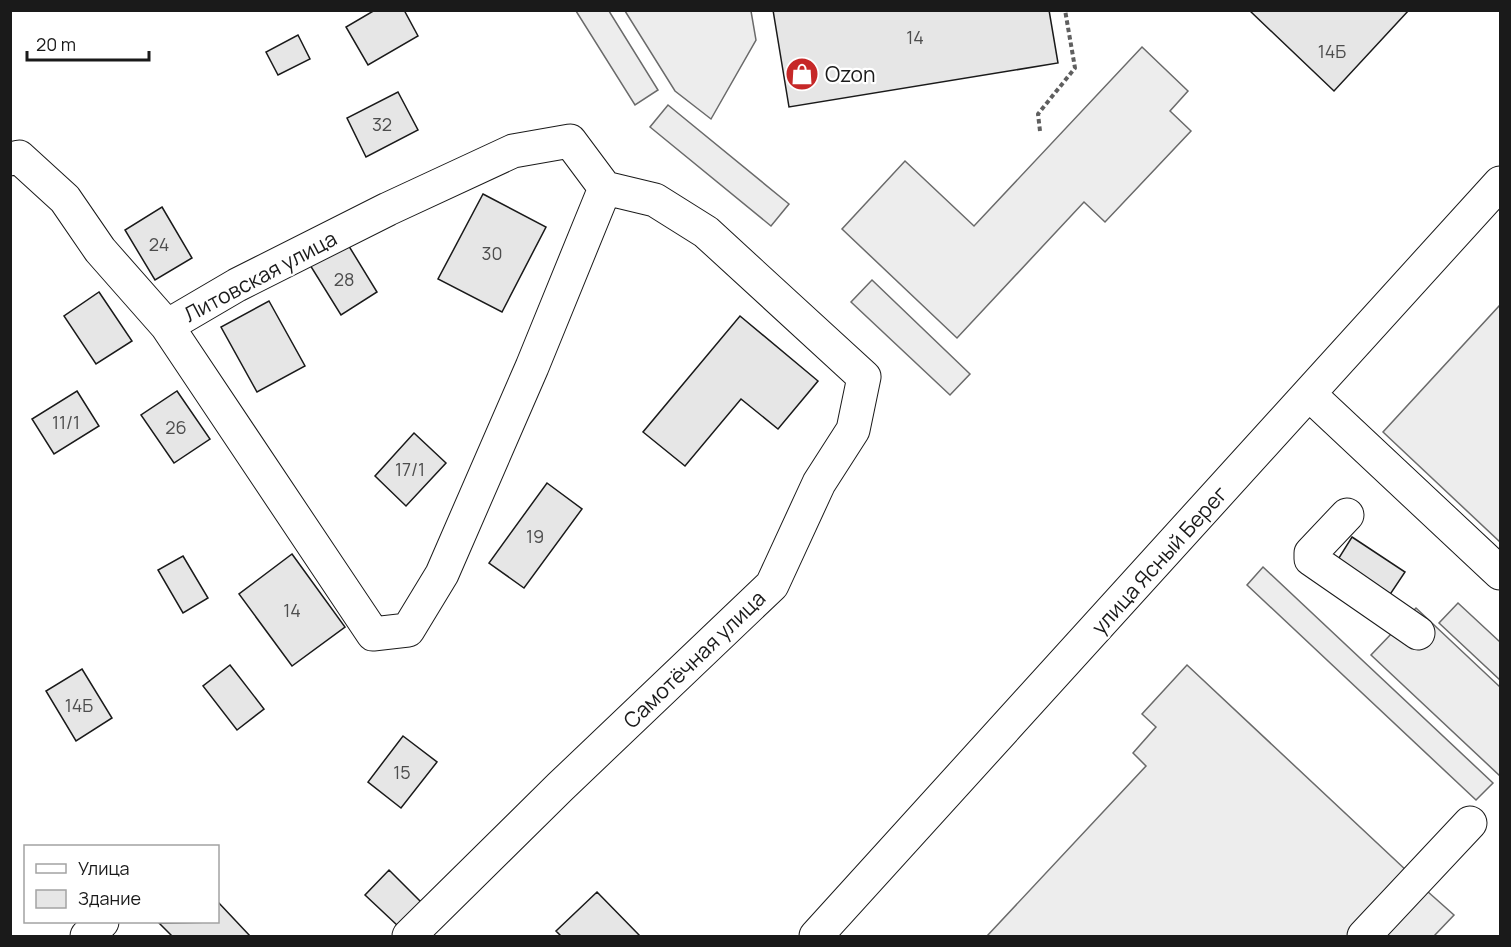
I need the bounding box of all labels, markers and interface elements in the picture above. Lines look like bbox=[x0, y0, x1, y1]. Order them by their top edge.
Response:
scale bar bbox=[27, 24, 148, 62]
house number: 14 bbox=[906, 25, 924, 49]
text: 20 m bbox=[36, 32, 76, 56]
house number: 14Б bbox=[1318, 39, 1346, 63]
shop icon: Ozon bbox=[784, 56, 820, 92]
place label: Ozon bbox=[825, 60, 875, 88]
house number: 32 bbox=[372, 112, 392, 136]
street label: Литовская улица bbox=[179, 224, 341, 328]
house number: 24 bbox=[149, 232, 169, 256]
house number: 30 bbox=[482, 241, 502, 265]
house number: 28 bbox=[334, 267, 354, 291]
house number: 11/1 bbox=[52, 410, 80, 434]
house number: 26 bbox=[165, 415, 187, 439]
house number: 17/1 bbox=[395, 457, 425, 481]
street label: улица Ясный Берег bbox=[1085, 480, 1233, 640]
house number: 19 bbox=[526, 524, 544, 548]
street label: Самотёчная улица bbox=[617, 584, 771, 734]
house number: 14 bbox=[283, 598, 301, 622]
house number: 14Б bbox=[65, 693, 93, 717]
house number: 15 bbox=[393, 760, 411, 784]
legend bbox=[24, 845, 219, 923]
text: Улица bbox=[78, 856, 130, 880]
text: Здание bbox=[78, 886, 141, 910]

